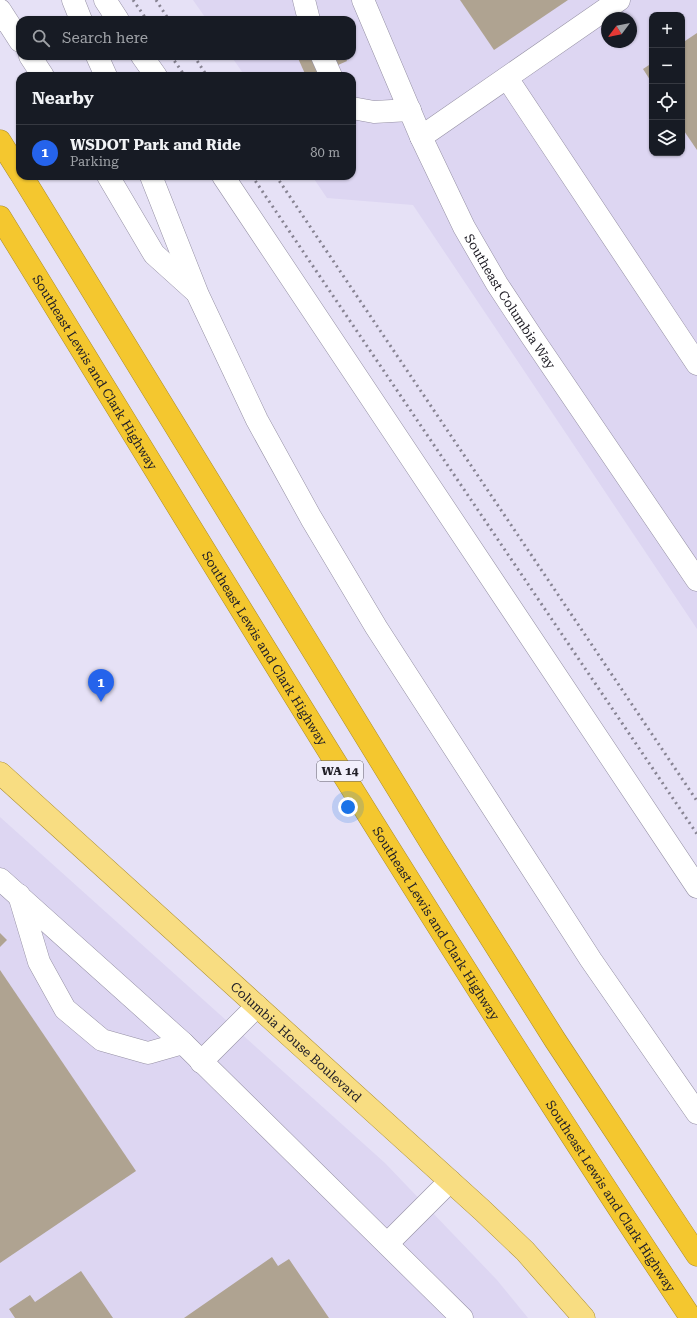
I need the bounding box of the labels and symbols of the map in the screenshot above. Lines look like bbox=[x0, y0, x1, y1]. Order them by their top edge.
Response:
north arrow bbox=[601, 12, 637, 48]
street label: Southeast Columbia Way bbox=[461, 231, 559, 372]
street label: Southeast Lewis and Clark Highway bbox=[29, 272, 160, 473]
street label: Southeast Lewis and Clark Highway bbox=[199, 548, 330, 749]
pin: 1 bbox=[88, 669, 114, 702]
road number: WA 14 bbox=[317, 761, 363, 781]
your location bbox=[338, 797, 358, 817]
street label: Southeast Lewis and Clark Highway bbox=[369, 824, 503, 1023]
street label: Columbia House Boulevard bbox=[228, 979, 365, 1106]
street label: Southeast Lewis and Clark Highway bbox=[543, 1098, 679, 1295]

